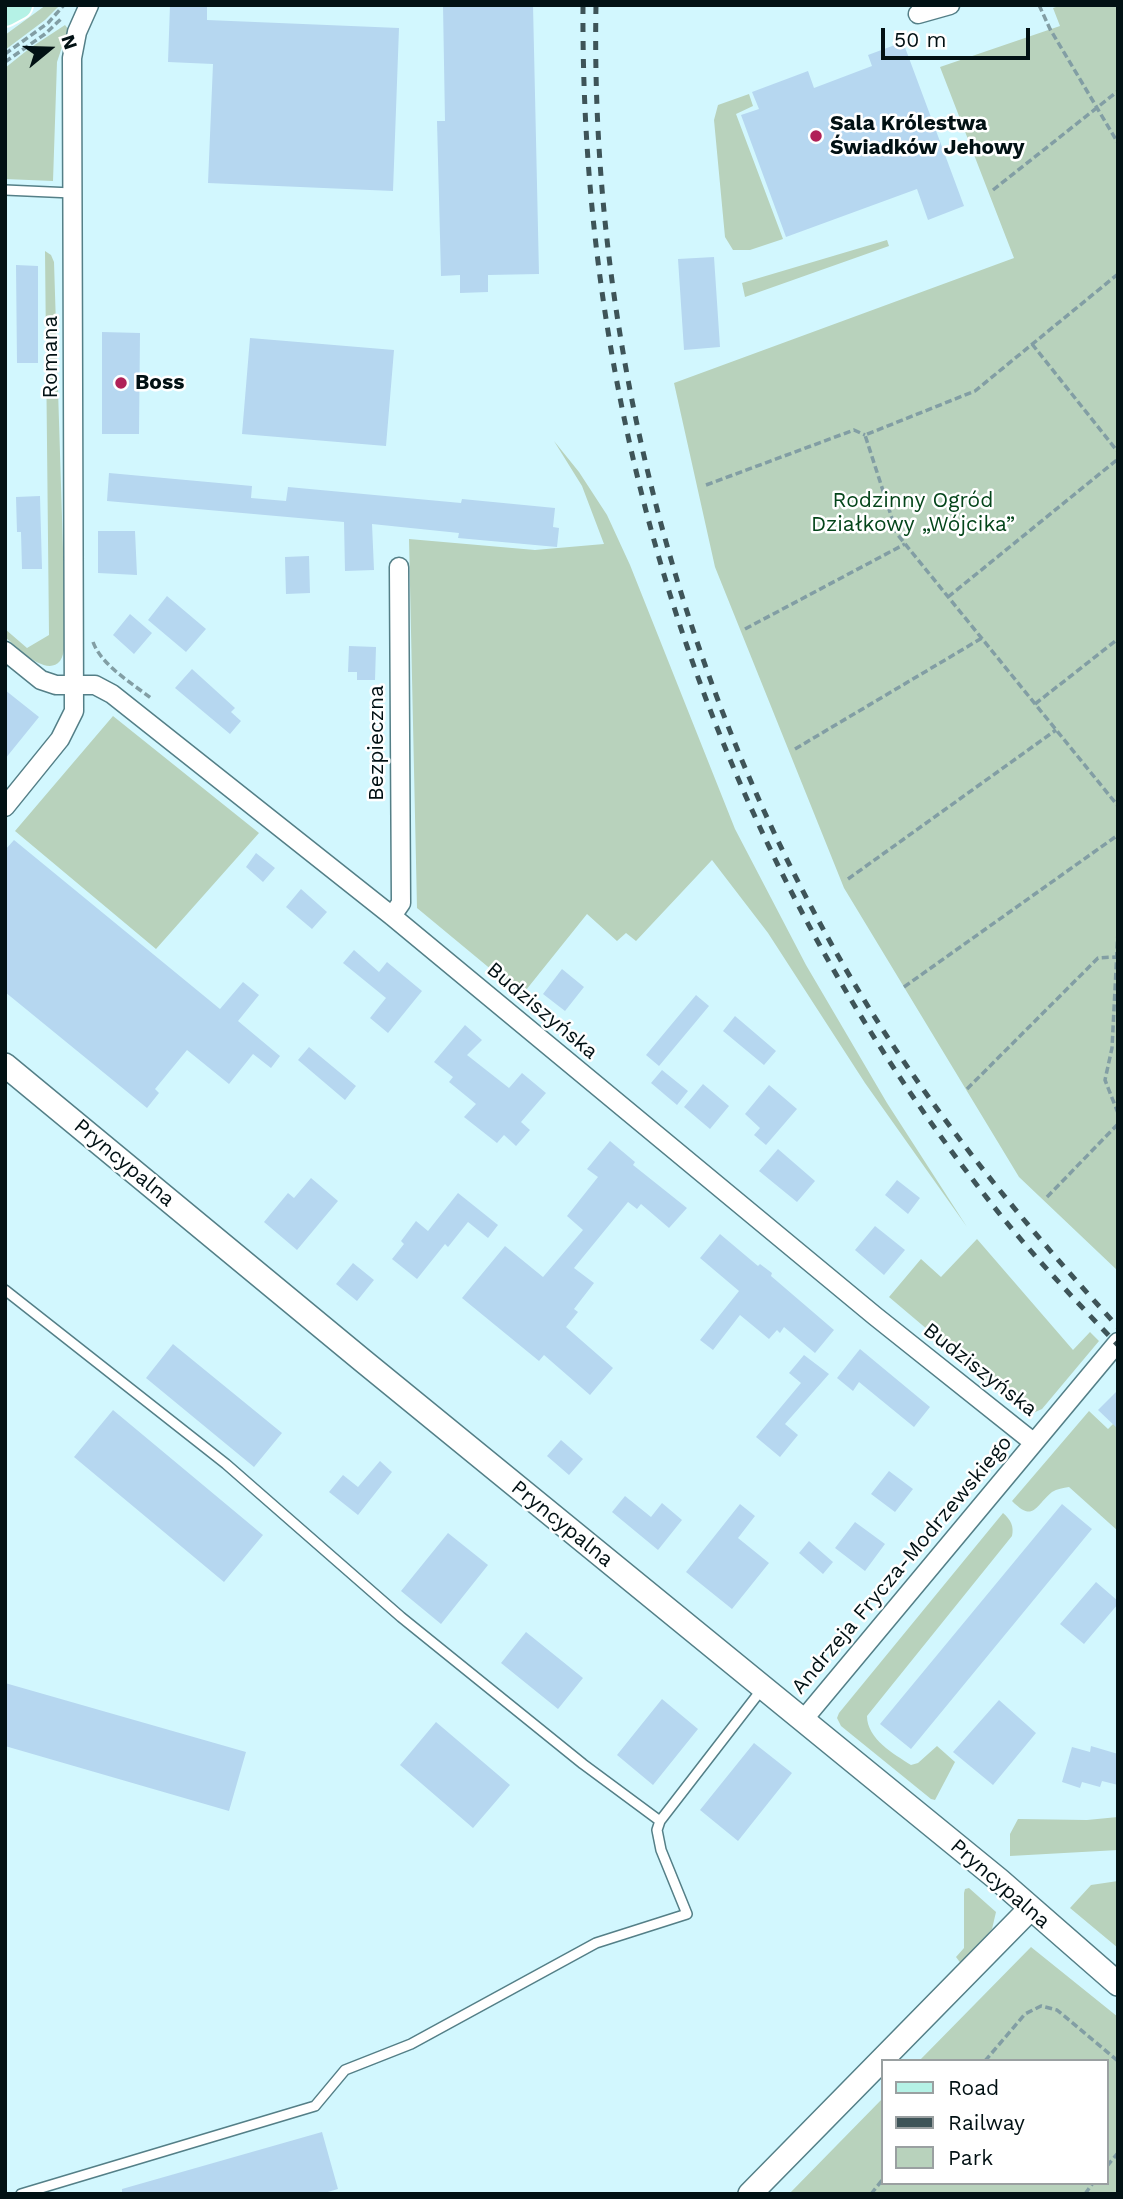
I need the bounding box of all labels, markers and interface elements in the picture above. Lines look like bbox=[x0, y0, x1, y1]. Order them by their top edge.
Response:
north arrow bbox=[14, 14, 84, 84]
scale bar bbox=[885, 14, 1034, 58]
text: 50 m bbox=[894, 27, 946, 52]
text: N bbox=[56, 32, 82, 52]
place label: Sala Królestwa Świadków Jehowy bbox=[830, 111, 1025, 161]
marker: Sala Królestwa Świadków Jehowy bbox=[808, 128, 824, 144]
street label: Romana bbox=[38, 316, 64, 398]
place label: Boss bbox=[135, 370, 184, 396]
marker: Boss bbox=[113, 375, 129, 391]
park label: Rodzinny Ogród Działkowy „Wójcika” bbox=[811, 488, 1015, 538]
street label: Bezpieczna bbox=[364, 685, 390, 801]
street label: Budziszyńska bbox=[481, 957, 603, 1065]
street label: Pryncypalna bbox=[68, 1114, 180, 1212]
street label: Budziszyńska bbox=[918, 1318, 1042, 1422]
street label: Andrzeja Frycza-Modrzewskiego bbox=[786, 1431, 1018, 1699]
street label: Pryncypalna bbox=[506, 1475, 618, 1573]
street label: Pryncypalna bbox=[945, 1834, 1055, 1934]
legend bbox=[881, 2059, 1109, 2185]
text: Road bbox=[948, 2075, 999, 2100]
text: Railway bbox=[948, 2110, 1025, 2135]
text: Park bbox=[948, 2145, 993, 2170]

